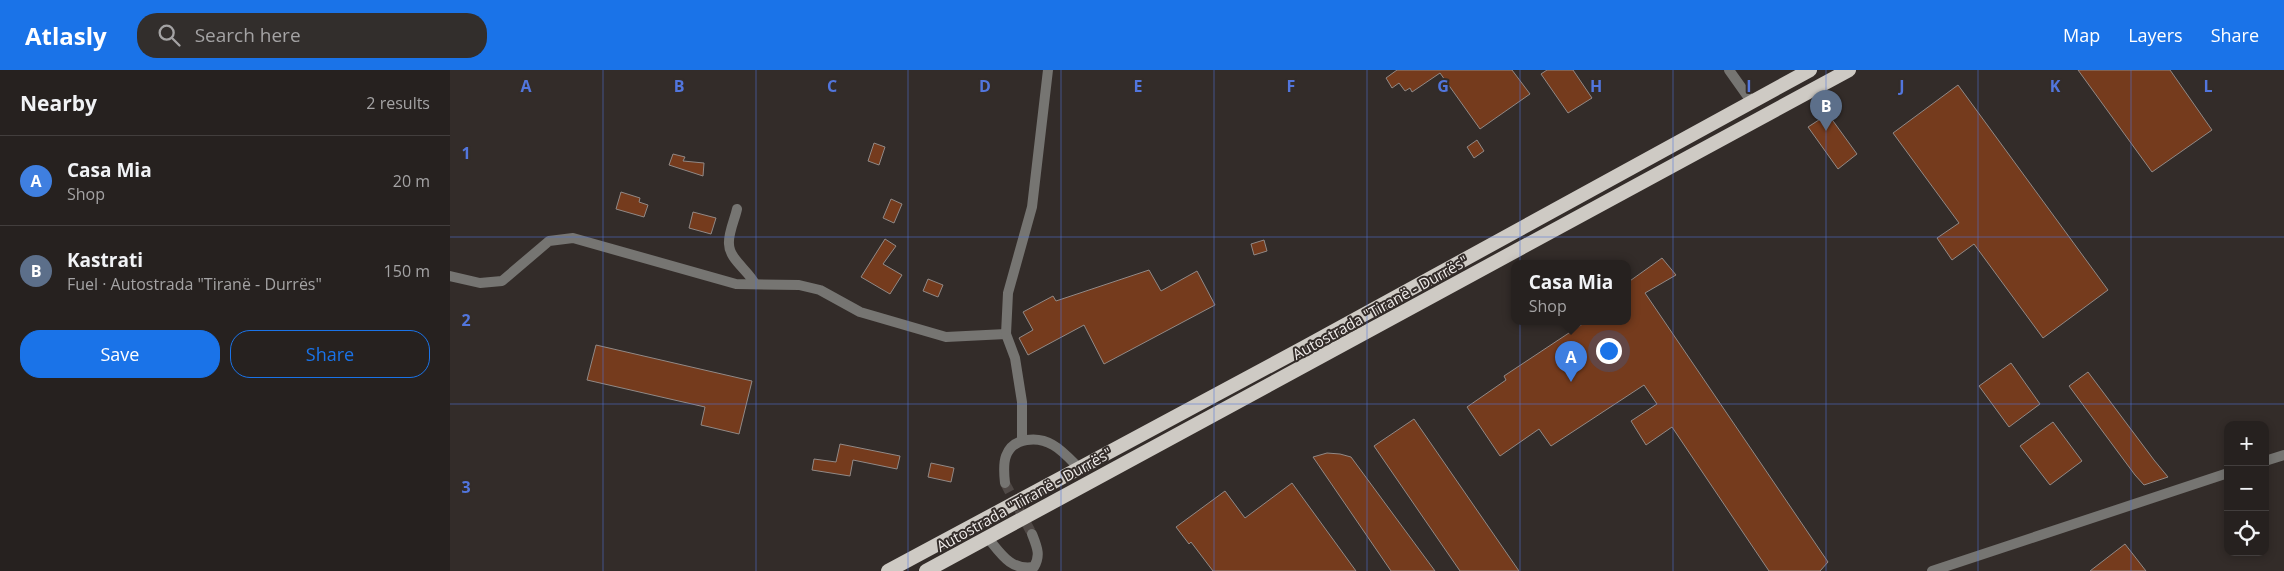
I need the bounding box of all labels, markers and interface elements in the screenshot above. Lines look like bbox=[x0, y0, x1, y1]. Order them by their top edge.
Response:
search box bbox=[137, 13, 487, 58]
text: Atlasly bbox=[25, 19, 107, 52]
icon: search bbox=[155, 21, 183, 49]
text: Search here bbox=[195, 22, 301, 48]
text: Map bbox=[2063, 23, 2100, 47]
text: Layers bbox=[2128, 23, 2183, 47]
text: Share bbox=[2211, 23, 2259, 47]
text: A bbox=[520, 75, 532, 97]
text: B bbox=[674, 75, 684, 97]
text: C bbox=[827, 75, 837, 97]
text: D bbox=[979, 75, 991, 97]
text: E bbox=[1134, 75, 1143, 97]
text: F bbox=[1287, 75, 1295, 97]
text: G bbox=[1437, 75, 1449, 97]
text: H bbox=[1590, 75, 1602, 97]
text: I bbox=[1746, 75, 1752, 97]
text: J bbox=[1897, 75, 1905, 97]
text: K bbox=[2050, 75, 2061, 97]
text: L bbox=[2203, 75, 2213, 97]
text: Nearby bbox=[20, 89, 97, 117]
pin: B bbox=[1810, 90, 1842, 131]
text: 2 results bbox=[366, 92, 430, 114]
text: 1 bbox=[461, 142, 471, 164]
text: Casa Mia bbox=[67, 157, 152, 183]
text: A bbox=[30, 170, 42, 192]
text: 20 m bbox=[393, 170, 430, 192]
text: Shop bbox=[67, 183, 105, 205]
text: Kastrati bbox=[67, 247, 143, 273]
street label: Autostrada "Tiranë - Durrës" bbox=[1289, 250, 1471, 364]
text: B bbox=[31, 260, 41, 282]
text: 150 m bbox=[384, 260, 430, 282]
popup bbox=[1511, 260, 1631, 325]
text: Casa Mia bbox=[1529, 269, 1613, 295]
text: Fuel · Autostrada "Tiranë - Durrës" bbox=[67, 273, 322, 295]
text: Shop bbox=[1529, 295, 1567, 317]
text: 2 bbox=[461, 309, 471, 331]
button: Save bbox=[20, 330, 220, 378]
button: Share bbox=[230, 330, 430, 378]
your location bbox=[1596, 338, 1622, 364]
pin: A bbox=[1555, 341, 1587, 382]
map controls bbox=[2224, 421, 2269, 556]
button: + bbox=[2224, 421, 2269, 466]
street label: Autostrada "Tiranë - Durrës" bbox=[933, 442, 1115, 556]
button: − bbox=[2224, 466, 2269, 511]
text: 3 bbox=[461, 476, 471, 498]
button: locate bbox=[2224, 511, 2269, 556]

